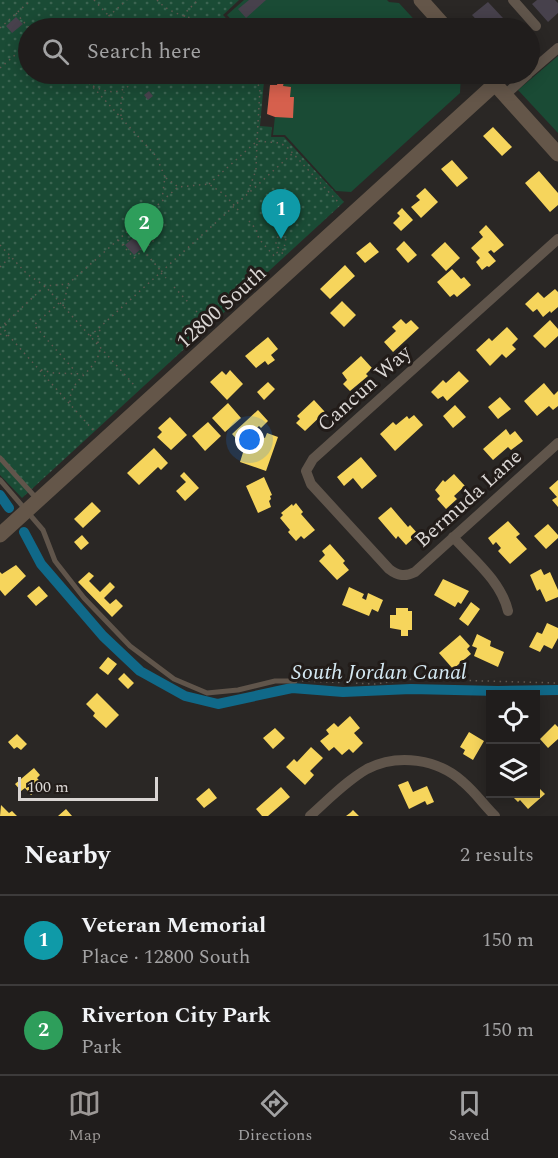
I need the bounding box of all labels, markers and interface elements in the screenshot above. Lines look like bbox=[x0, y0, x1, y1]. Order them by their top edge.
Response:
search box bbox=[18, 18, 540, 84]
icon: search bbox=[39, 35, 72, 68]
text: Search here bbox=[87, 35, 201, 68]
pin: 1 bbox=[262, 190, 300, 239]
pin: 2 bbox=[124, 204, 164, 253]
street label: 12800 South bbox=[169, 258, 274, 357]
street label: Cancun Way bbox=[310, 337, 420, 440]
your location bbox=[235, 425, 264, 454]
street label: Bermuda Lane bbox=[408, 441, 530, 556]
water label: South Jordan Canal bbox=[291, 656, 467, 689]
map controls bbox=[486, 690, 540, 798]
button: locate bbox=[486, 690, 540, 744]
button: layers bbox=[486, 744, 540, 798]
scale bar bbox=[18, 774, 158, 802]
text: 100 m bbox=[27, 775, 69, 799]
text: Nearby bbox=[24, 835, 110, 875]
text: 2 results bbox=[460, 840, 534, 870]
text: Veteran Memorial bbox=[81, 909, 266, 942]
text: 1 bbox=[38, 925, 49, 955]
text: 150 m bbox=[482, 925, 534, 955]
text: Place · 12800 South bbox=[81, 942, 250, 972]
text: Riverton City Park bbox=[81, 999, 271, 1032]
text: 2 bbox=[38, 1015, 49, 1045]
text: 150 m bbox=[482, 1015, 534, 1045]
text: Park bbox=[81, 1032, 122, 1062]
tab: Map bbox=[68, 1087, 101, 1147]
tab: Directions bbox=[238, 1087, 312, 1147]
tab: Saved bbox=[449, 1087, 490, 1147]

